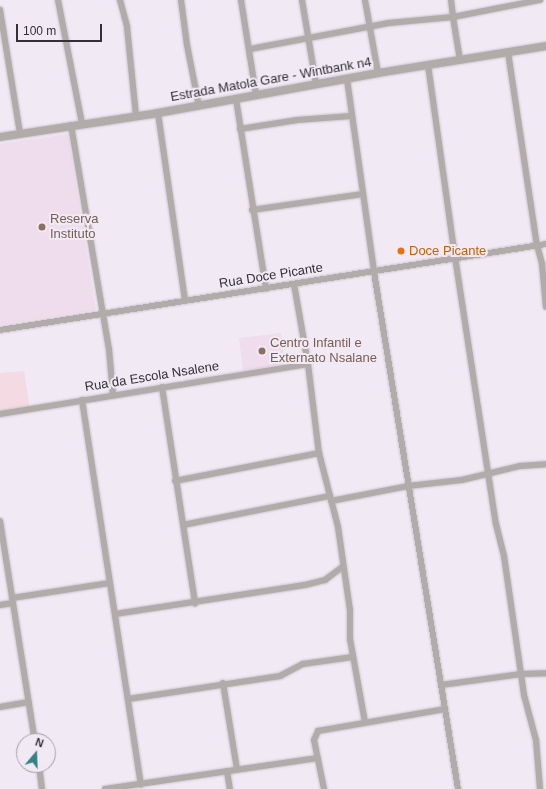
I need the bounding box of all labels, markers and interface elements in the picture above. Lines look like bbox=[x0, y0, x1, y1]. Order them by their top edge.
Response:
scale bar bbox=[18, 16, 104, 42]
text: 100 m bbox=[23, 24, 56, 38]
street label: Estrada Matola Gare - Wintbank n4 bbox=[169, 55, 373, 105]
place label: Reserva Instituto bbox=[50, 212, 98, 243]
marker: Reserva Instituto bbox=[37, 222, 47, 232]
place label: Doce Picante bbox=[409, 243, 486, 259]
marker: Doce Picante bbox=[396, 246, 406, 256]
street label: Rua Doce Picante bbox=[218, 260, 324, 292]
place label: Centro Infantil e Externato Nsalane bbox=[270, 336, 377, 367]
marker: Centro Infantil e Externato Nsalane bbox=[257, 346, 267, 356]
street label: Rua da Escola Nsalene bbox=[84, 359, 220, 395]
north arrow bbox=[16, 733, 56, 773]
text: N bbox=[34, 736, 45, 750]

